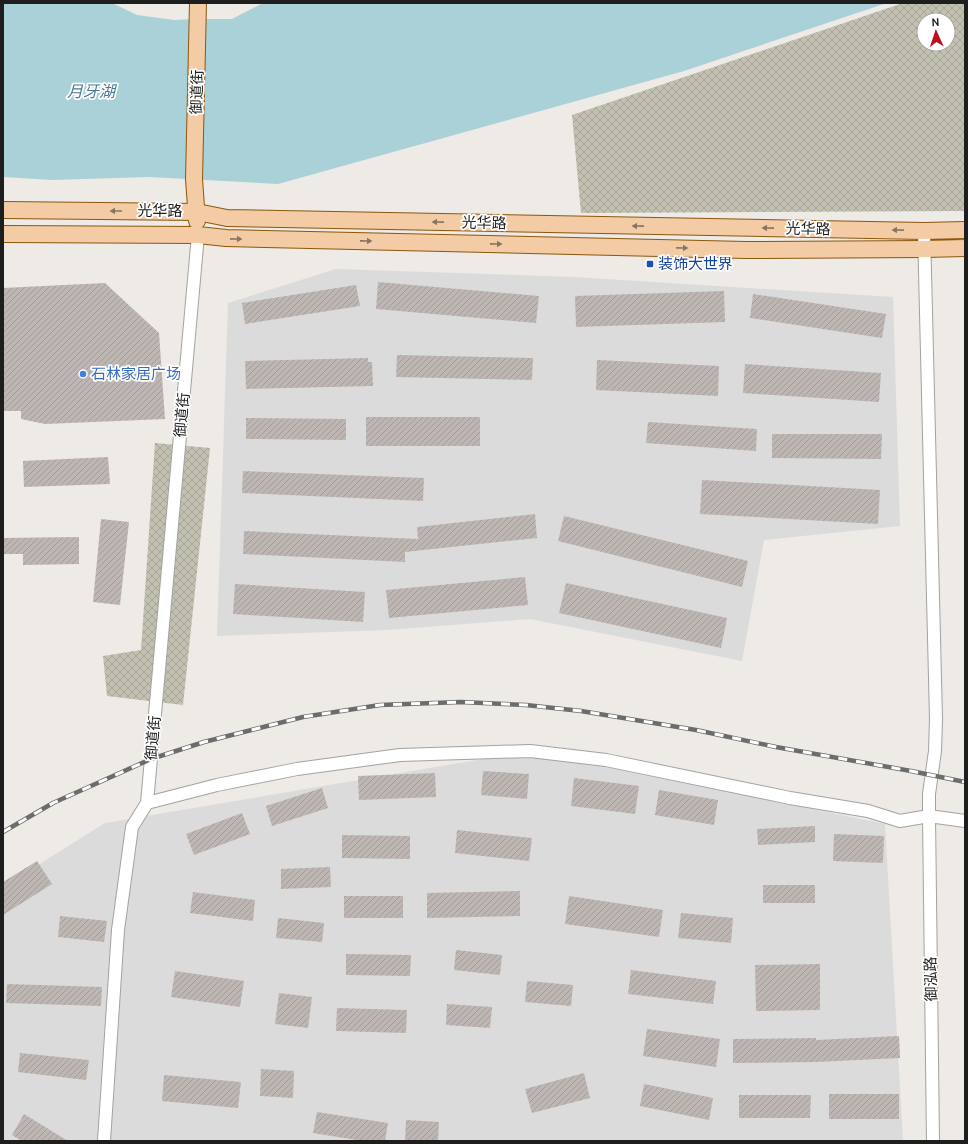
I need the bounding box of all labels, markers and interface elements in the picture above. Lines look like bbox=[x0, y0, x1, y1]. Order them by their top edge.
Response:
north arrow bbox=[916, 12, 956, 52]
text: N bbox=[931, 15, 940, 29]
street label: 御道街 bbox=[187, 69, 207, 115]
water label: 月牙湖 bbox=[67, 82, 118, 101]
street label: 光华路 bbox=[137, 202, 183, 220]
one-way arrow bbox=[109, 208, 122, 214]
street label: 光华路 bbox=[461, 214, 507, 232]
one-way arrow bbox=[431, 219, 444, 225]
street label: 光华路 bbox=[785, 220, 831, 238]
one-way arrow bbox=[631, 223, 644, 229]
one-way arrow bbox=[761, 225, 774, 231]
one-way arrow bbox=[892, 227, 904, 234]
one-way arrow bbox=[230, 235, 242, 242]
one-way arrow bbox=[360, 238, 372, 245]
one-way arrow bbox=[490, 241, 502, 248]
one-way arrow bbox=[676, 245, 688, 252]
place label: 装饰大世界 bbox=[658, 255, 733, 273]
marker: 装饰大世界 bbox=[645, 259, 655, 269]
place label: 石林家居广场 bbox=[91, 365, 181, 383]
marker: 石林家居广场 bbox=[78, 369, 88, 379]
street label: 御道街 bbox=[171, 392, 193, 438]
street label: 御道街 bbox=[142, 715, 164, 761]
street label: 御泓路 bbox=[922, 956, 940, 1002]

